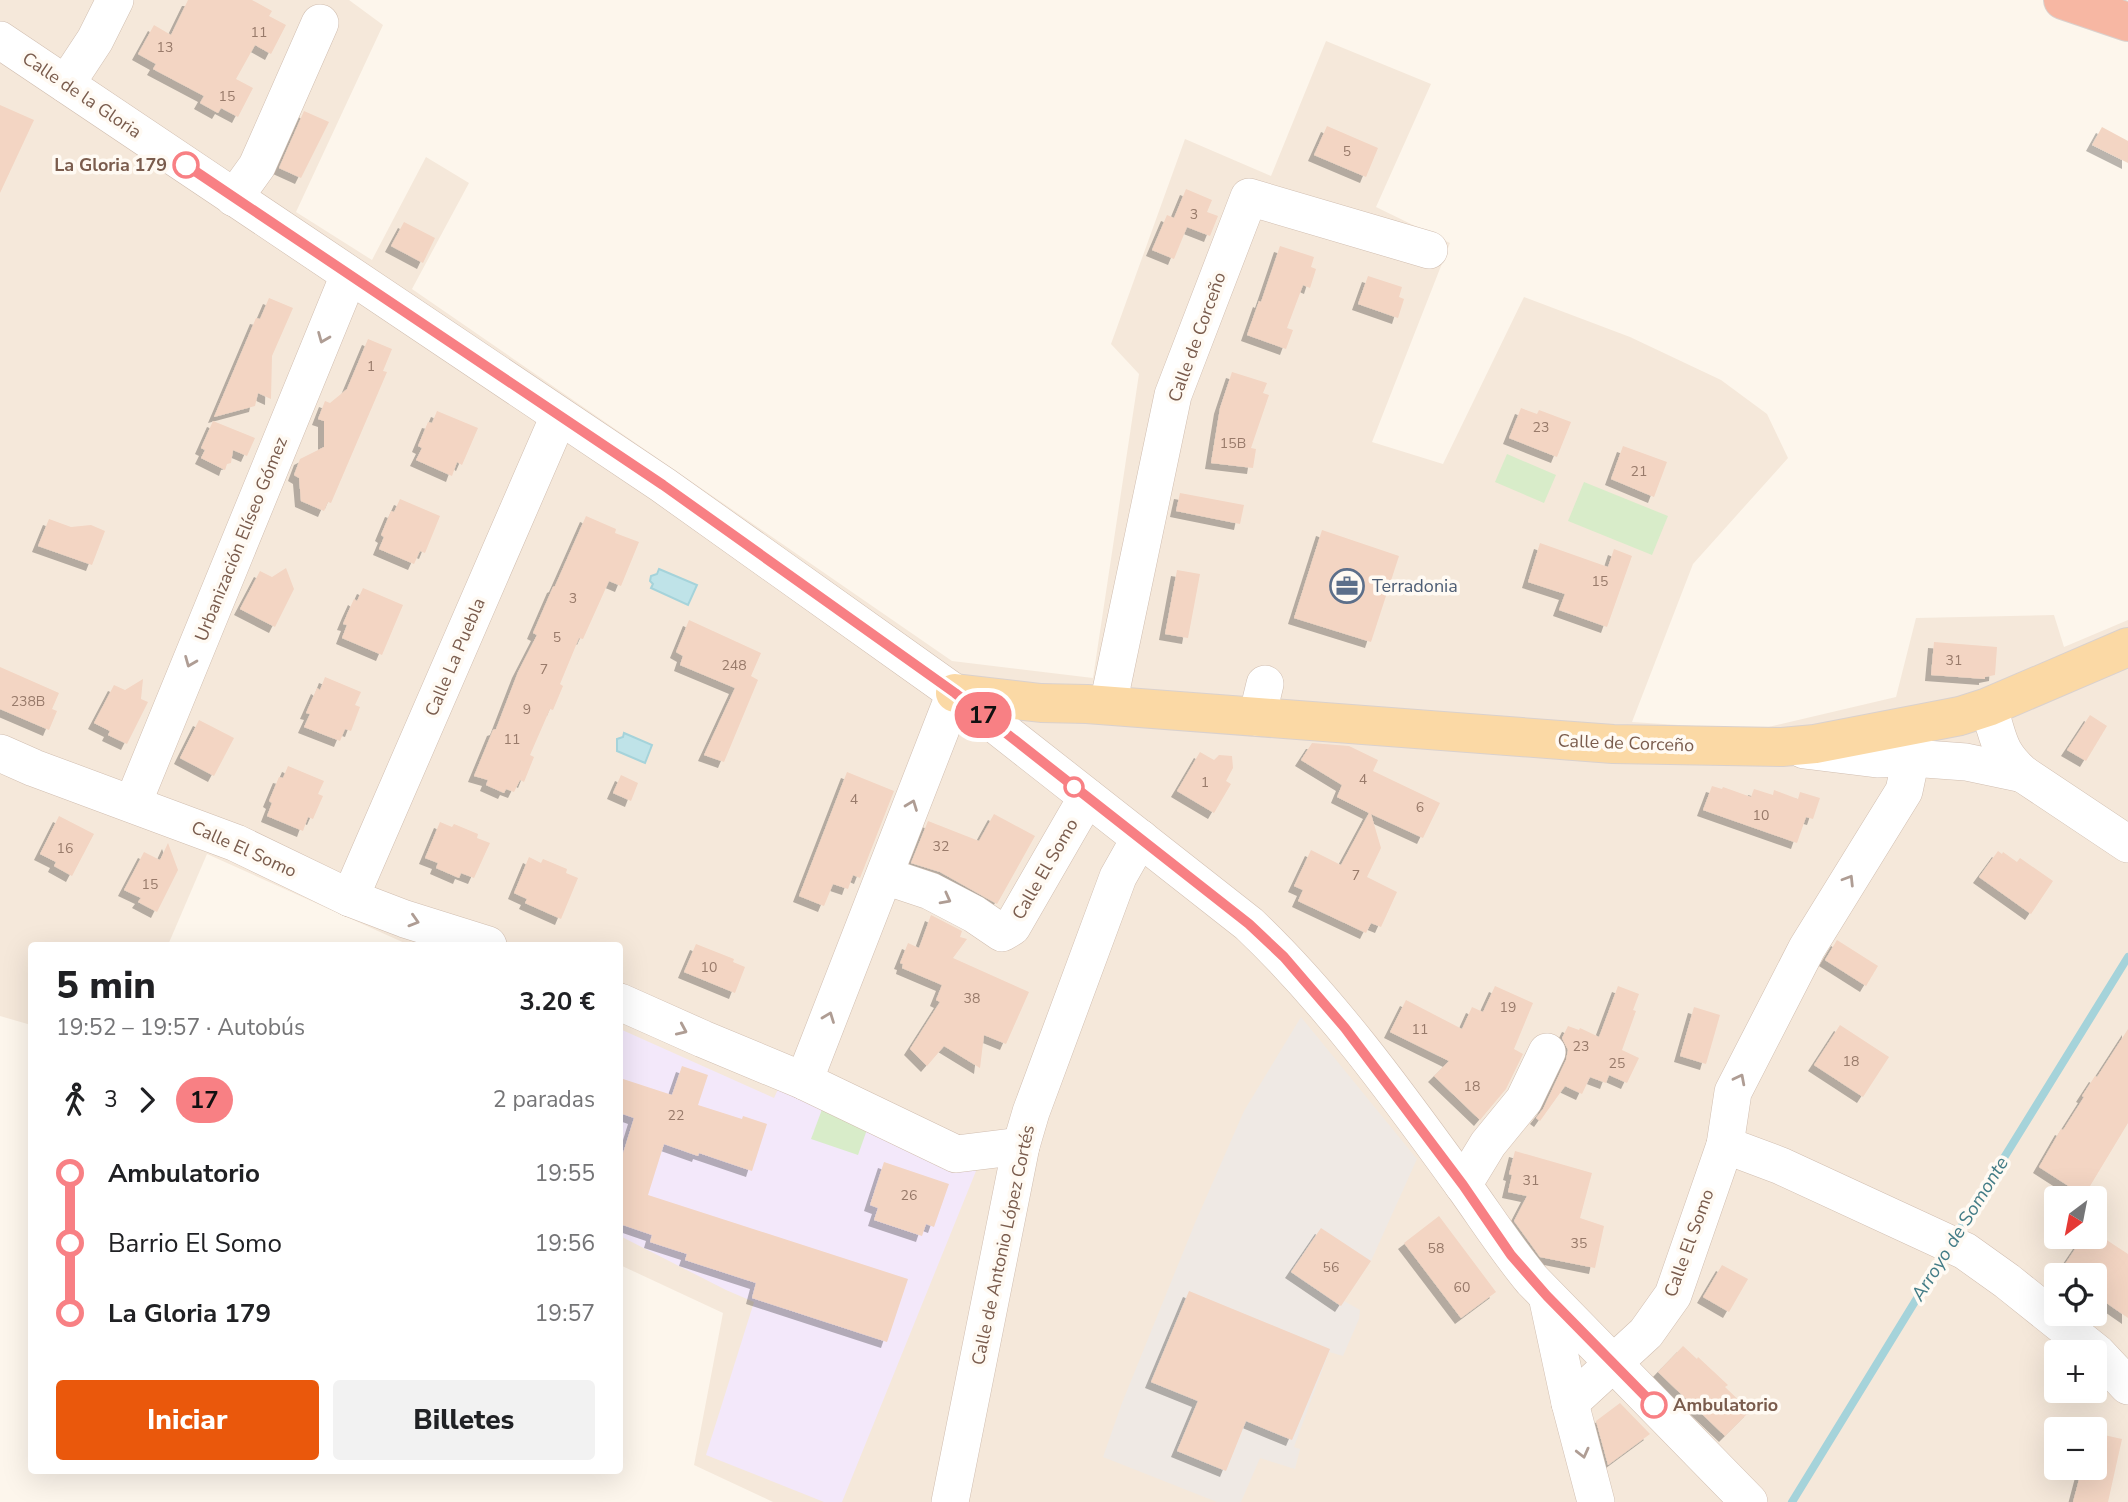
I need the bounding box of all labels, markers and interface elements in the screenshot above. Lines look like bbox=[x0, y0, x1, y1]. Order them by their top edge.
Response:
house number: 11 bbox=[251, 23, 267, 42]
house number: 13 bbox=[157, 38, 173, 57]
street label: Calle de la Gloria bbox=[18, 46, 146, 144]
house number: 15 bbox=[219, 87, 235, 106]
house number: 5 bbox=[1343, 142, 1351, 161]
marker: La Gloria 179 bbox=[173, 152, 199, 178]
place label: La Gloria 179 bbox=[54, 153, 167, 177]
house number: 3 bbox=[1190, 205, 1198, 224]
street label: Calle de Corceño bbox=[1162, 269, 1232, 405]
one-way arrow bbox=[317, 331, 331, 344]
house number: 1 bbox=[367, 357, 375, 376]
house number: 23 bbox=[1533, 418, 1549, 437]
street label: Urbanización Elíseo Gómez bbox=[189, 433, 293, 645]
house number: 15B bbox=[1220, 434, 1246, 453]
house number: 21 bbox=[1631, 462, 1647, 481]
office icon: Terradonia bbox=[1328, 567, 1366, 605]
house number: 15 bbox=[1592, 572, 1608, 591]
place label: Terradonia bbox=[1372, 574, 1458, 598]
house number: 3 bbox=[569, 589, 577, 608]
street label: Calle La Puebla bbox=[419, 594, 491, 720]
house number: 5 bbox=[553, 628, 561, 647]
house number: 31 bbox=[1946, 651, 1962, 670]
one-way arrow bbox=[185, 656, 199, 668]
house number: 248 bbox=[721, 656, 747, 675]
house number: 7 bbox=[540, 660, 548, 679]
house number: 238B bbox=[11, 692, 45, 711]
line badge: 17 bbox=[951, 692, 1014, 738]
text: 17 bbox=[969, 699, 997, 731]
house number: 9 bbox=[523, 700, 531, 719]
street label: Calle de Corceño bbox=[1557, 729, 1695, 757]
house number: 11 bbox=[504, 730, 520, 749]
house number: 4 bbox=[1359, 770, 1367, 789]
house number: 1 bbox=[1201, 773, 1209, 792]
unlabelled marker bbox=[1064, 777, 1084, 797]
house number: 4 bbox=[850, 790, 858, 809]
house number: 6 bbox=[1416, 798, 1424, 817]
one-way arrow bbox=[904, 800, 918, 812]
house number: 10 bbox=[1753, 806, 1769, 825]
street label: Calle El Somo bbox=[1006, 814, 1084, 924]
street label: Calle El Somo bbox=[187, 815, 301, 883]
house number: 32 bbox=[933, 837, 949, 856]
house number: 16 bbox=[57, 839, 73, 858]
house number: 7 bbox=[1352, 866, 1360, 885]
house number: 15 bbox=[142, 875, 158, 894]
one-way arrow bbox=[1841, 875, 1854, 888]
one-way arrow bbox=[939, 891, 951, 905]
one-way arrow bbox=[407, 913, 419, 928]
house number: 10 bbox=[701, 958, 717, 977]
text: 5 min bbox=[56, 960, 156, 1011]
text: 3.20 € bbox=[519, 984, 595, 1019]
house number: 38 bbox=[964, 989, 980, 1008]
house number: 19 bbox=[1500, 998, 1516, 1017]
text: 19:52 – 19:57 · Autobús bbox=[56, 1012, 305, 1043]
one-way arrow bbox=[821, 1012, 835, 1024]
house number: 11 bbox=[1412, 1020, 1428, 1039]
one-way arrow bbox=[675, 1022, 687, 1036]
house number: 23 bbox=[1573, 1037, 1589, 1056]
house number: 18 bbox=[1843, 1052, 1859, 1071]
house number: 25 bbox=[1609, 1054, 1625, 1073]
one-way arrow bbox=[1731, 1074, 1745, 1086]
house number: 18 bbox=[1464, 1077, 1480, 1096]
icon: walk bbox=[56, 1081, 94, 1119]
icon: forward bbox=[128, 1081, 166, 1119]
text: 3 bbox=[104, 1084, 118, 1115]
text: 17 bbox=[190, 1084, 219, 1116]
text: 2 paradas bbox=[493, 1084, 595, 1115]
house number: 22 bbox=[668, 1106, 684, 1125]
street label: Calle de Antonio López Cortés bbox=[966, 1123, 1040, 1367]
water label: Arroyo de Somonte bbox=[1905, 1152, 2015, 1307]
text: Ambulatorio bbox=[108, 1156, 260, 1191]
text: 19:55 bbox=[535, 1158, 595, 1189]
house number: 31 bbox=[1523, 1171, 1539, 1190]
house number: 26 bbox=[901, 1186, 917, 1205]
street label: Calle El Somo bbox=[1658, 1186, 1720, 1300]
north arrow bbox=[2044, 1186, 2107, 1250]
map controls bbox=[2044, 1186, 2107, 1480]
text: Barrio El Somo bbox=[108, 1226, 282, 1261]
text: 19:56 bbox=[535, 1228, 595, 1259]
house number: 35 bbox=[1571, 1234, 1587, 1253]
house number: 58 bbox=[1428, 1239, 1444, 1258]
house number: 56 bbox=[1323, 1258, 1339, 1277]
button: locate bbox=[2044, 1263, 2107, 1326]
house number: 60 bbox=[1454, 1278, 1470, 1297]
text: La Gloria 179 bbox=[108, 1296, 271, 1331]
text: 19:57 bbox=[535, 1298, 595, 1329]
button: + bbox=[2044, 1340, 2107, 1403]
button: Iniciar bbox=[56, 1380, 319, 1460]
button: Billetes bbox=[333, 1380, 595, 1460]
marker: Ambulatorio bbox=[1641, 1392, 1667, 1418]
place label: Ambulatorio bbox=[1673, 1393, 1778, 1417]
button: − bbox=[2044, 1417, 2107, 1480]
one-way arrow bbox=[1575, 1446, 1589, 1458]

